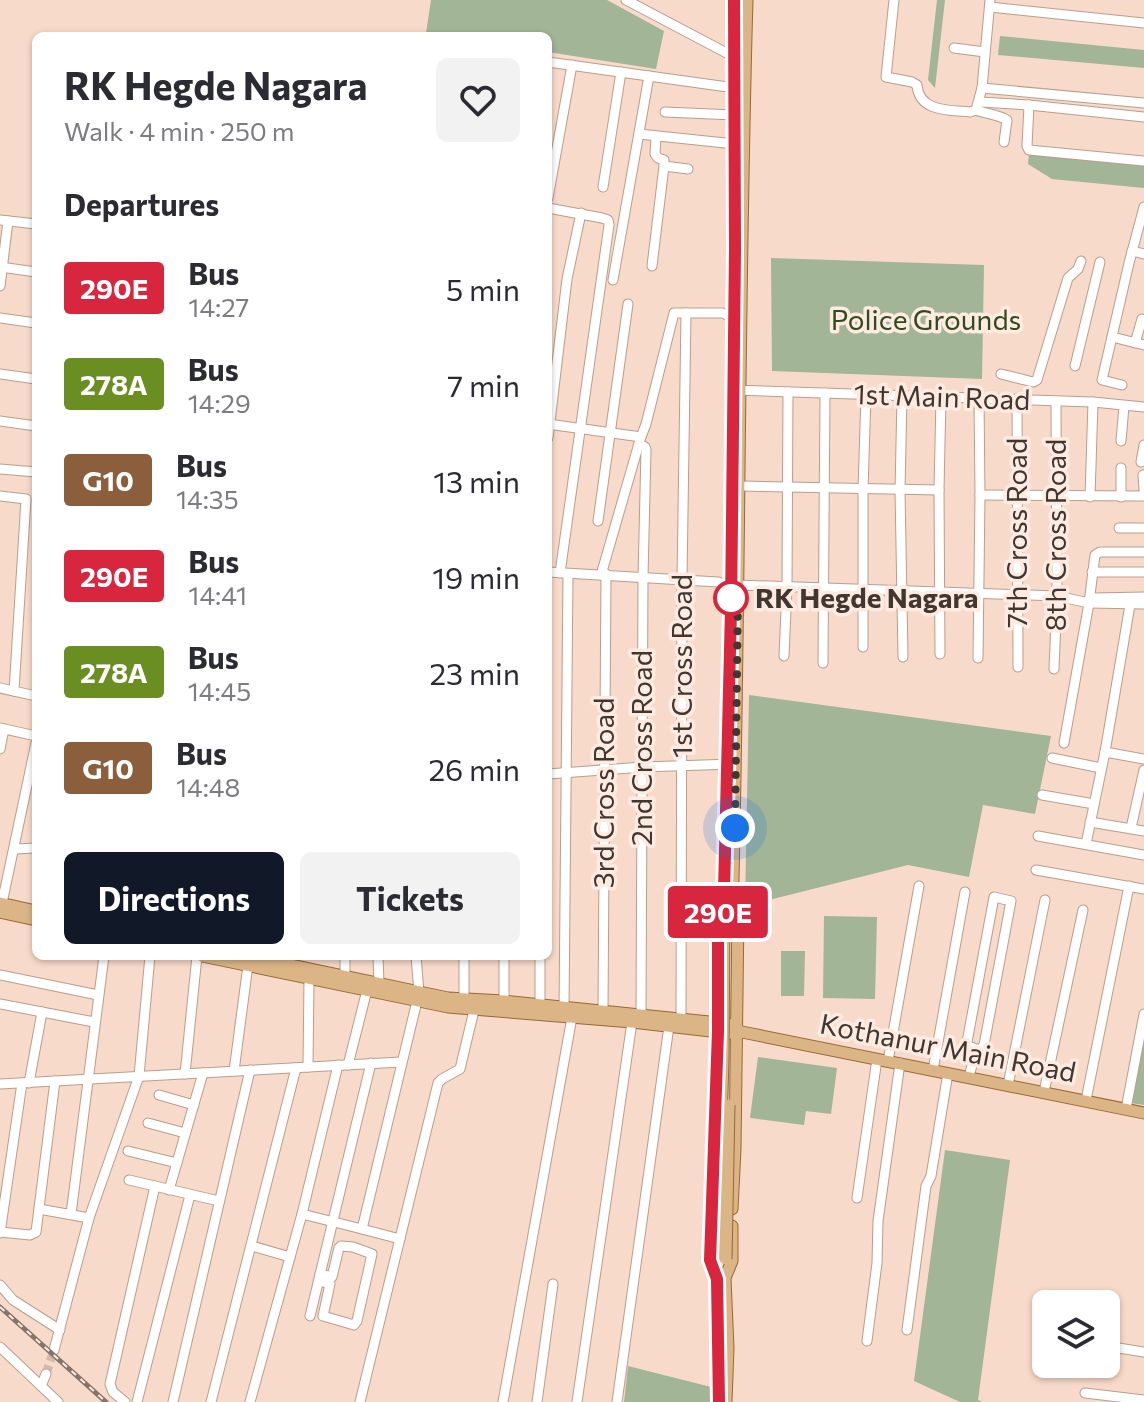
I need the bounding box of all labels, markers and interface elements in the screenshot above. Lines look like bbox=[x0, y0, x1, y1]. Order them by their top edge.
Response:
button: heart bbox=[436, 58, 520, 142]
text: RK Hegde Nagara bbox=[64, 61, 367, 108]
text: Walk · 4 min · 250 m bbox=[64, 115, 294, 146]
text: Departures bbox=[64, 185, 219, 222]
text: Bus bbox=[188, 254, 239, 291]
text: 5 min bbox=[446, 270, 520, 307]
text: 290E bbox=[80, 271, 148, 305]
text: 14:27 bbox=[188, 291, 249, 322]
park label: Police Grounds bbox=[831, 302, 1021, 336]
text: Bus bbox=[188, 350, 239, 387]
text: 7 min bbox=[447, 366, 520, 403]
text: 278A bbox=[80, 367, 148, 401]
street label: 1st Main Road bbox=[853, 376, 1031, 416]
text: 14:29 bbox=[188, 387, 251, 418]
street label: 7th Cross Road bbox=[999, 438, 1033, 628]
street label: 8th Cross Road bbox=[1038, 439, 1072, 631]
text: Bus bbox=[176, 446, 227, 483]
text: 13 min bbox=[433, 462, 520, 499]
text: G10 bbox=[82, 463, 134, 497]
text: 14:35 bbox=[176, 483, 239, 514]
text: Bus bbox=[188, 542, 239, 579]
text: 19 min bbox=[432, 558, 520, 595]
text: 290E bbox=[80, 559, 148, 593]
street label: 1st Cross Road bbox=[664, 574, 698, 758]
text: 14:41 bbox=[188, 579, 247, 610]
place label: RK Hegde Nagara bbox=[755, 580, 979, 614]
marker: RK Hegde Nagara bbox=[714, 581, 748, 615]
text: Bus bbox=[188, 638, 239, 675]
street label: 2nd Cross Road bbox=[624, 650, 658, 846]
text: 23 min bbox=[429, 654, 520, 691]
text: 278A bbox=[80, 655, 148, 689]
text: 14:45 bbox=[188, 675, 251, 706]
street label: 3rd Cross Road bbox=[586, 698, 620, 888]
text: Bus bbox=[176, 734, 227, 771]
text: 26 min bbox=[428, 750, 520, 787]
text: G10 bbox=[82, 751, 134, 785]
text: 14:48 bbox=[176, 771, 240, 802]
your location bbox=[715, 808, 755, 848]
button: Directions bbox=[64, 852, 284, 944]
button: Tickets bbox=[300, 852, 520, 944]
line badge: 290E bbox=[662, 886, 774, 938]
text: 290E bbox=[684, 895, 752, 929]
street label: Kothanur Main Road bbox=[817, 1006, 1079, 1089]
map controls bbox=[1032, 1290, 1120, 1378]
button: layers bbox=[1032, 1290, 1120, 1378]

